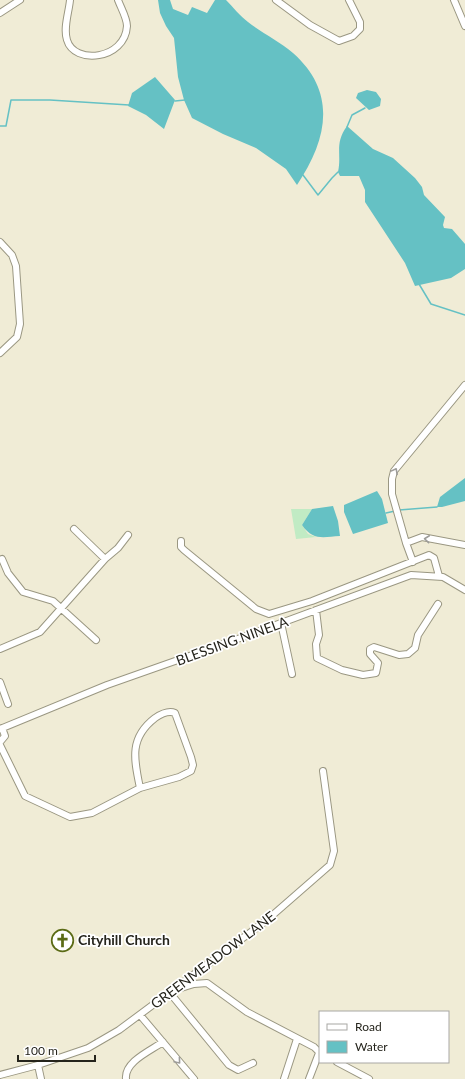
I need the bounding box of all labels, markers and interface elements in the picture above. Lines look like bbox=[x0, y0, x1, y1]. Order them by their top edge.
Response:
one-way arrow bbox=[390, 468, 398, 475]
one-way arrow bbox=[423, 535, 430, 544]
street label: BLESSING NINELA bbox=[173, 612, 291, 669]
street label: GREENMEADOW LANE bbox=[147, 907, 278, 1012]
church icon: Cityhill Church bbox=[50, 927, 76, 953]
place label: Cityhill Church bbox=[78, 931, 170, 948]
legend bbox=[319, 1011, 449, 1063]
text: Road bbox=[355, 1019, 382, 1034]
scale bar bbox=[18, 1037, 95, 1063]
text: Water bbox=[355, 1039, 388, 1054]
text: 100 m bbox=[24, 1043, 58, 1058]
one-way arrow bbox=[174, 1056, 181, 1063]

